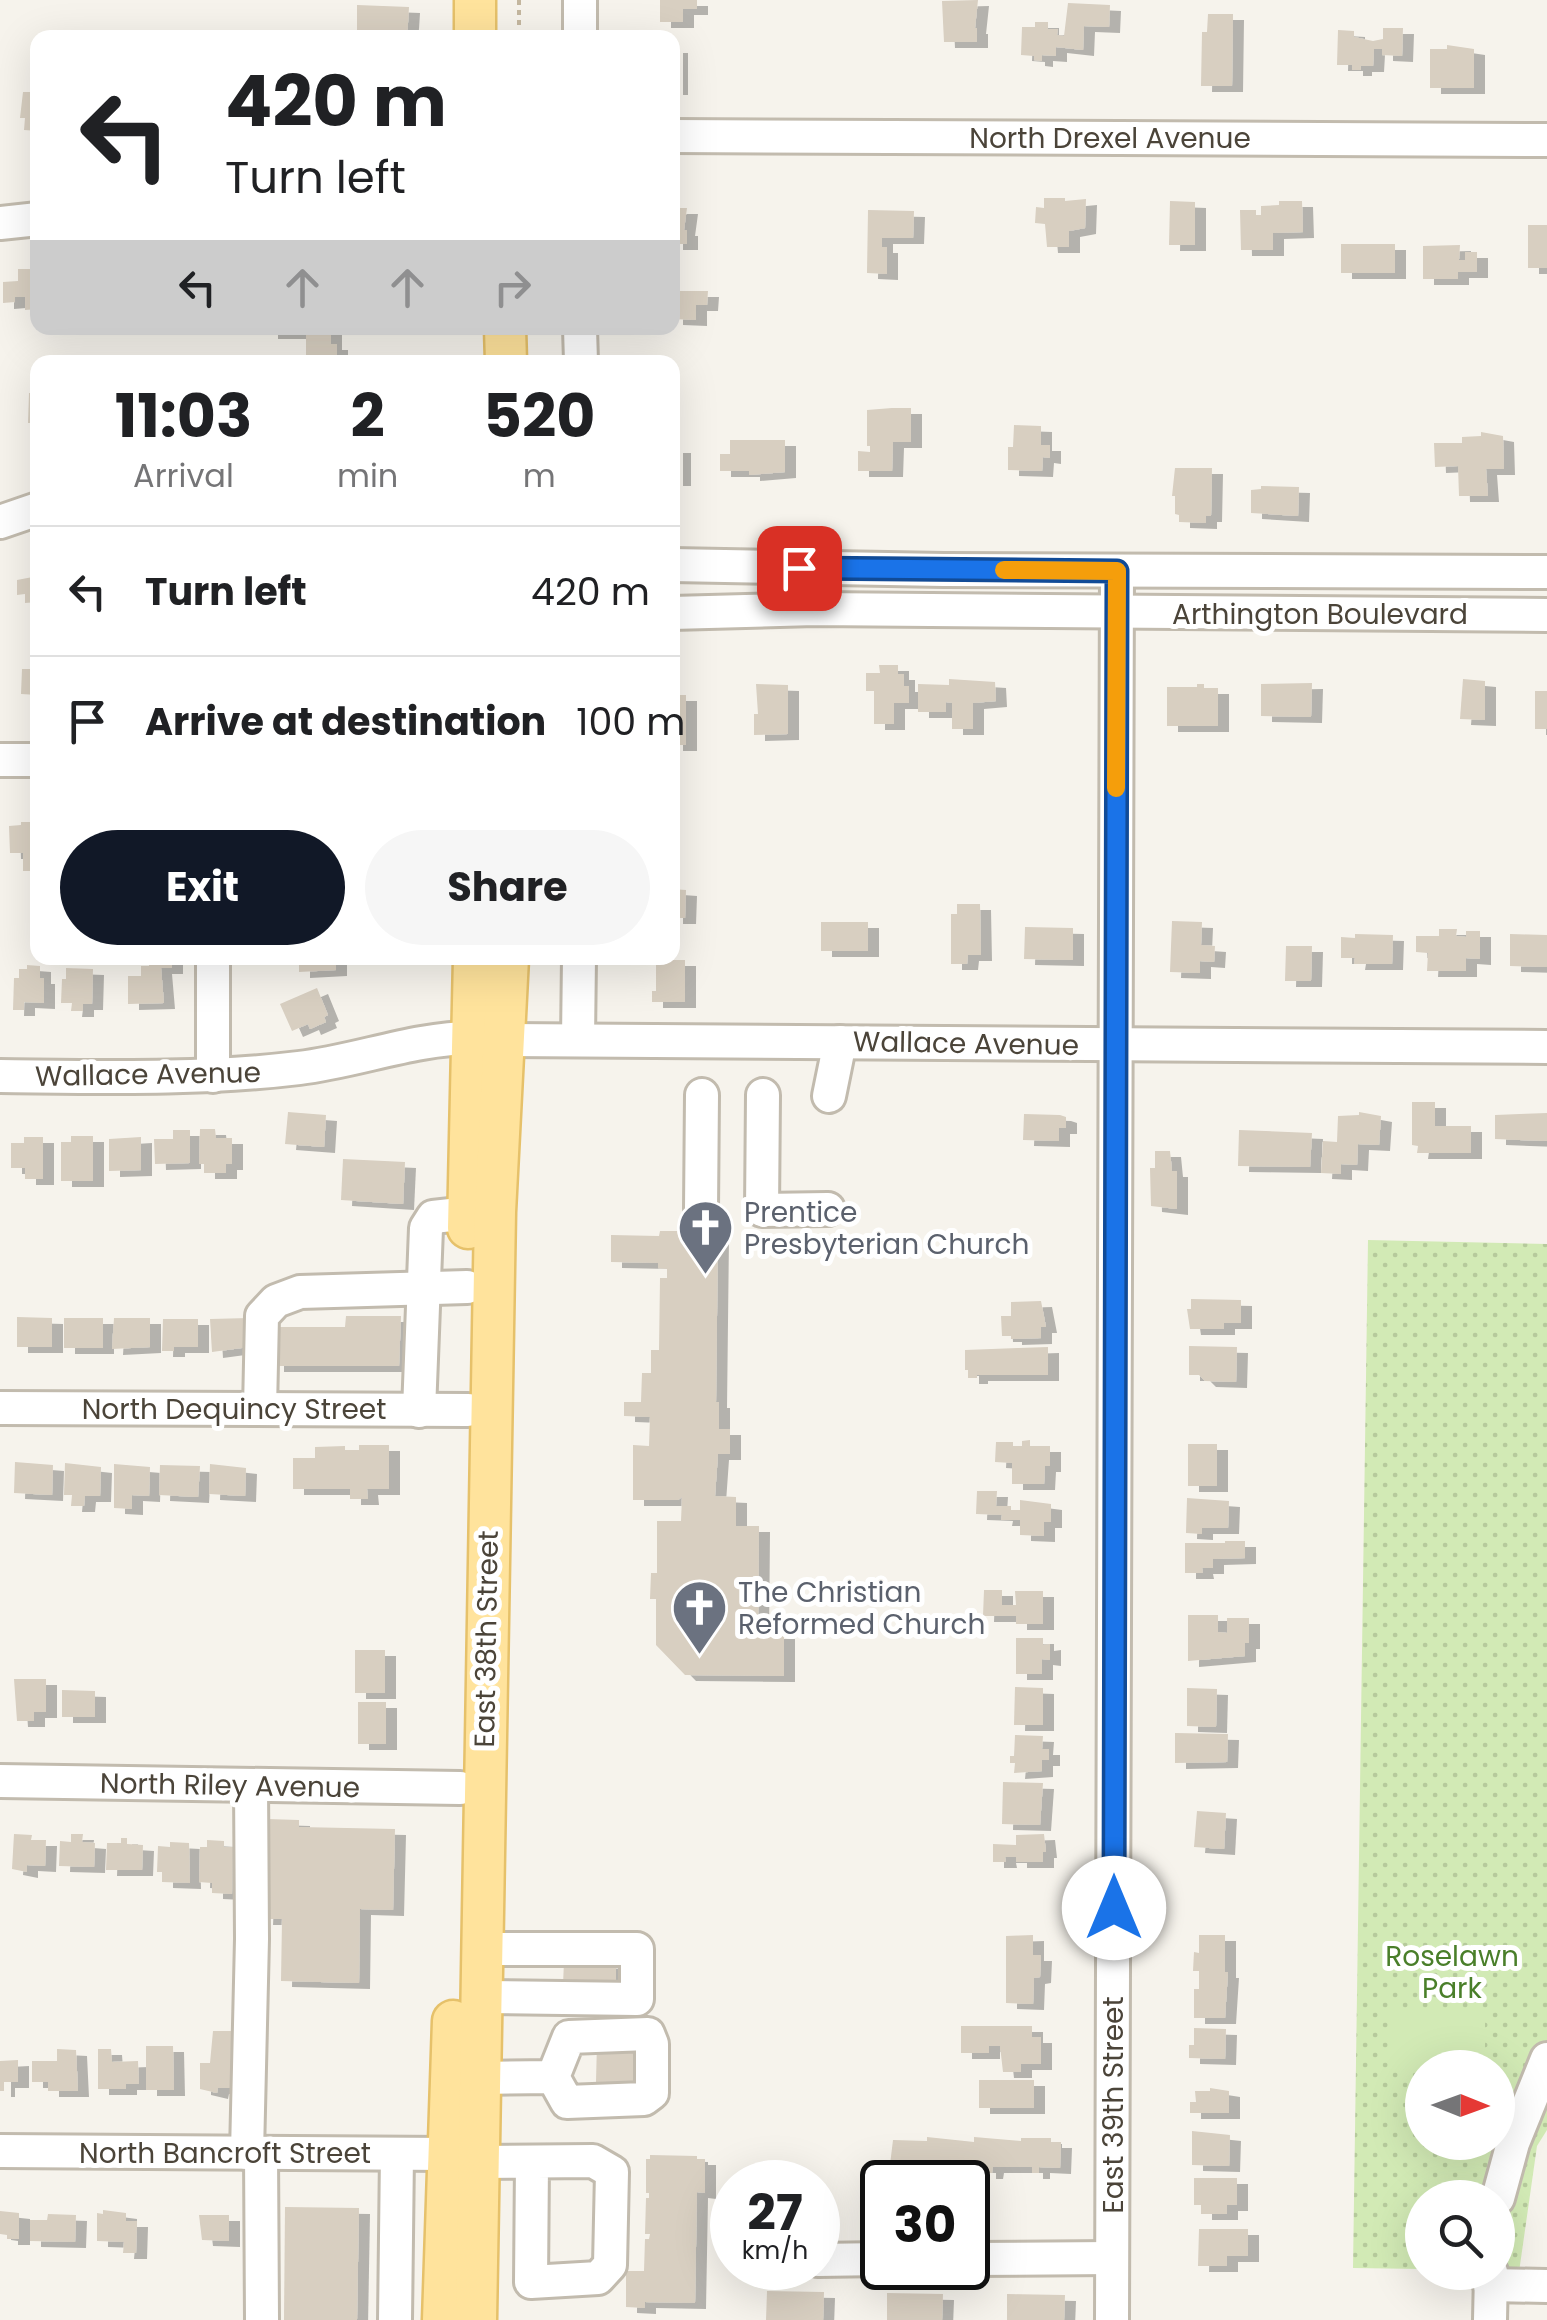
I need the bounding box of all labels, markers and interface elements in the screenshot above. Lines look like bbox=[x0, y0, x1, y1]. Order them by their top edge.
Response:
text: 420 m bbox=[225, 52, 447, 151]
icon: left bbox=[60, 70, 190, 200]
street label: North Drexel Avenue bbox=[969, 119, 1251, 158]
text: Turn left bbox=[225, 146, 406, 209]
icon: left bbox=[170, 260, 225, 315]
icon: ahead bbox=[275, 260, 330, 315]
icon: ahead bbox=[380, 260, 435, 315]
icon: right bbox=[485, 260, 540, 315]
text: 11:03 bbox=[115, 374, 252, 458]
text: 2 bbox=[350, 374, 385, 458]
text: 520 bbox=[483, 374, 595, 458]
text: Arrival bbox=[133, 453, 234, 498]
text: min bbox=[337, 453, 398, 498]
text: m bbox=[523, 453, 556, 498]
pin bbox=[757, 526, 842, 611]
icon: arrive bbox=[772, 541, 827, 596]
icon: left bbox=[60, 564, 115, 619]
text: Turn left bbox=[145, 565, 307, 618]
text: 420 m bbox=[531, 565, 650, 618]
street label: Arthington Boulevard bbox=[1172, 595, 1468, 634]
icon: arrive bbox=[60, 694, 115, 749]
text: Arrive at destination bbox=[145, 695, 546, 748]
text: 100 m bbox=[576, 695, 685, 748]
button: Exit bbox=[60, 830, 345, 945]
button: Share bbox=[365, 830, 650, 945]
street label: Wallace Avenue bbox=[853, 1022, 1079, 1065]
street label: Wallace Avenue bbox=[35, 1053, 261, 1096]
place label: Prentice Presbyterian Church bbox=[744, 1193, 1029, 1264]
church icon: Prentice Presbyterian Church bbox=[675, 1198, 735, 1277]
street label: North Dequincy Street bbox=[82, 1390, 386, 1429]
street label: East 38th Street bbox=[465, 1530, 508, 1748]
place label: The Christian Reformed Church bbox=[738, 1573, 985, 1644]
church icon: The Christian Reformed Church bbox=[669, 1578, 729, 1657]
street label: North Riley Avenue bbox=[100, 1764, 360, 1807]
position arrow bbox=[1062, 1856, 1166, 1960]
park label: Roselawn Park bbox=[1385, 1937, 1519, 2008]
street label: East 39th Street bbox=[1094, 1996, 1133, 2214]
north arrow bbox=[1405, 2050, 1515, 2160]
map controls bbox=[1405, 2050, 1515, 2290]
street label: North Bancroft Street bbox=[79, 2134, 371, 2173]
speed limit sign: 30 bbox=[860, 2160, 990, 2290]
text: 27 bbox=[747, 2177, 803, 2248]
button: search bbox=[1405, 2180, 1515, 2290]
text: km/h bbox=[742, 2233, 808, 2268]

